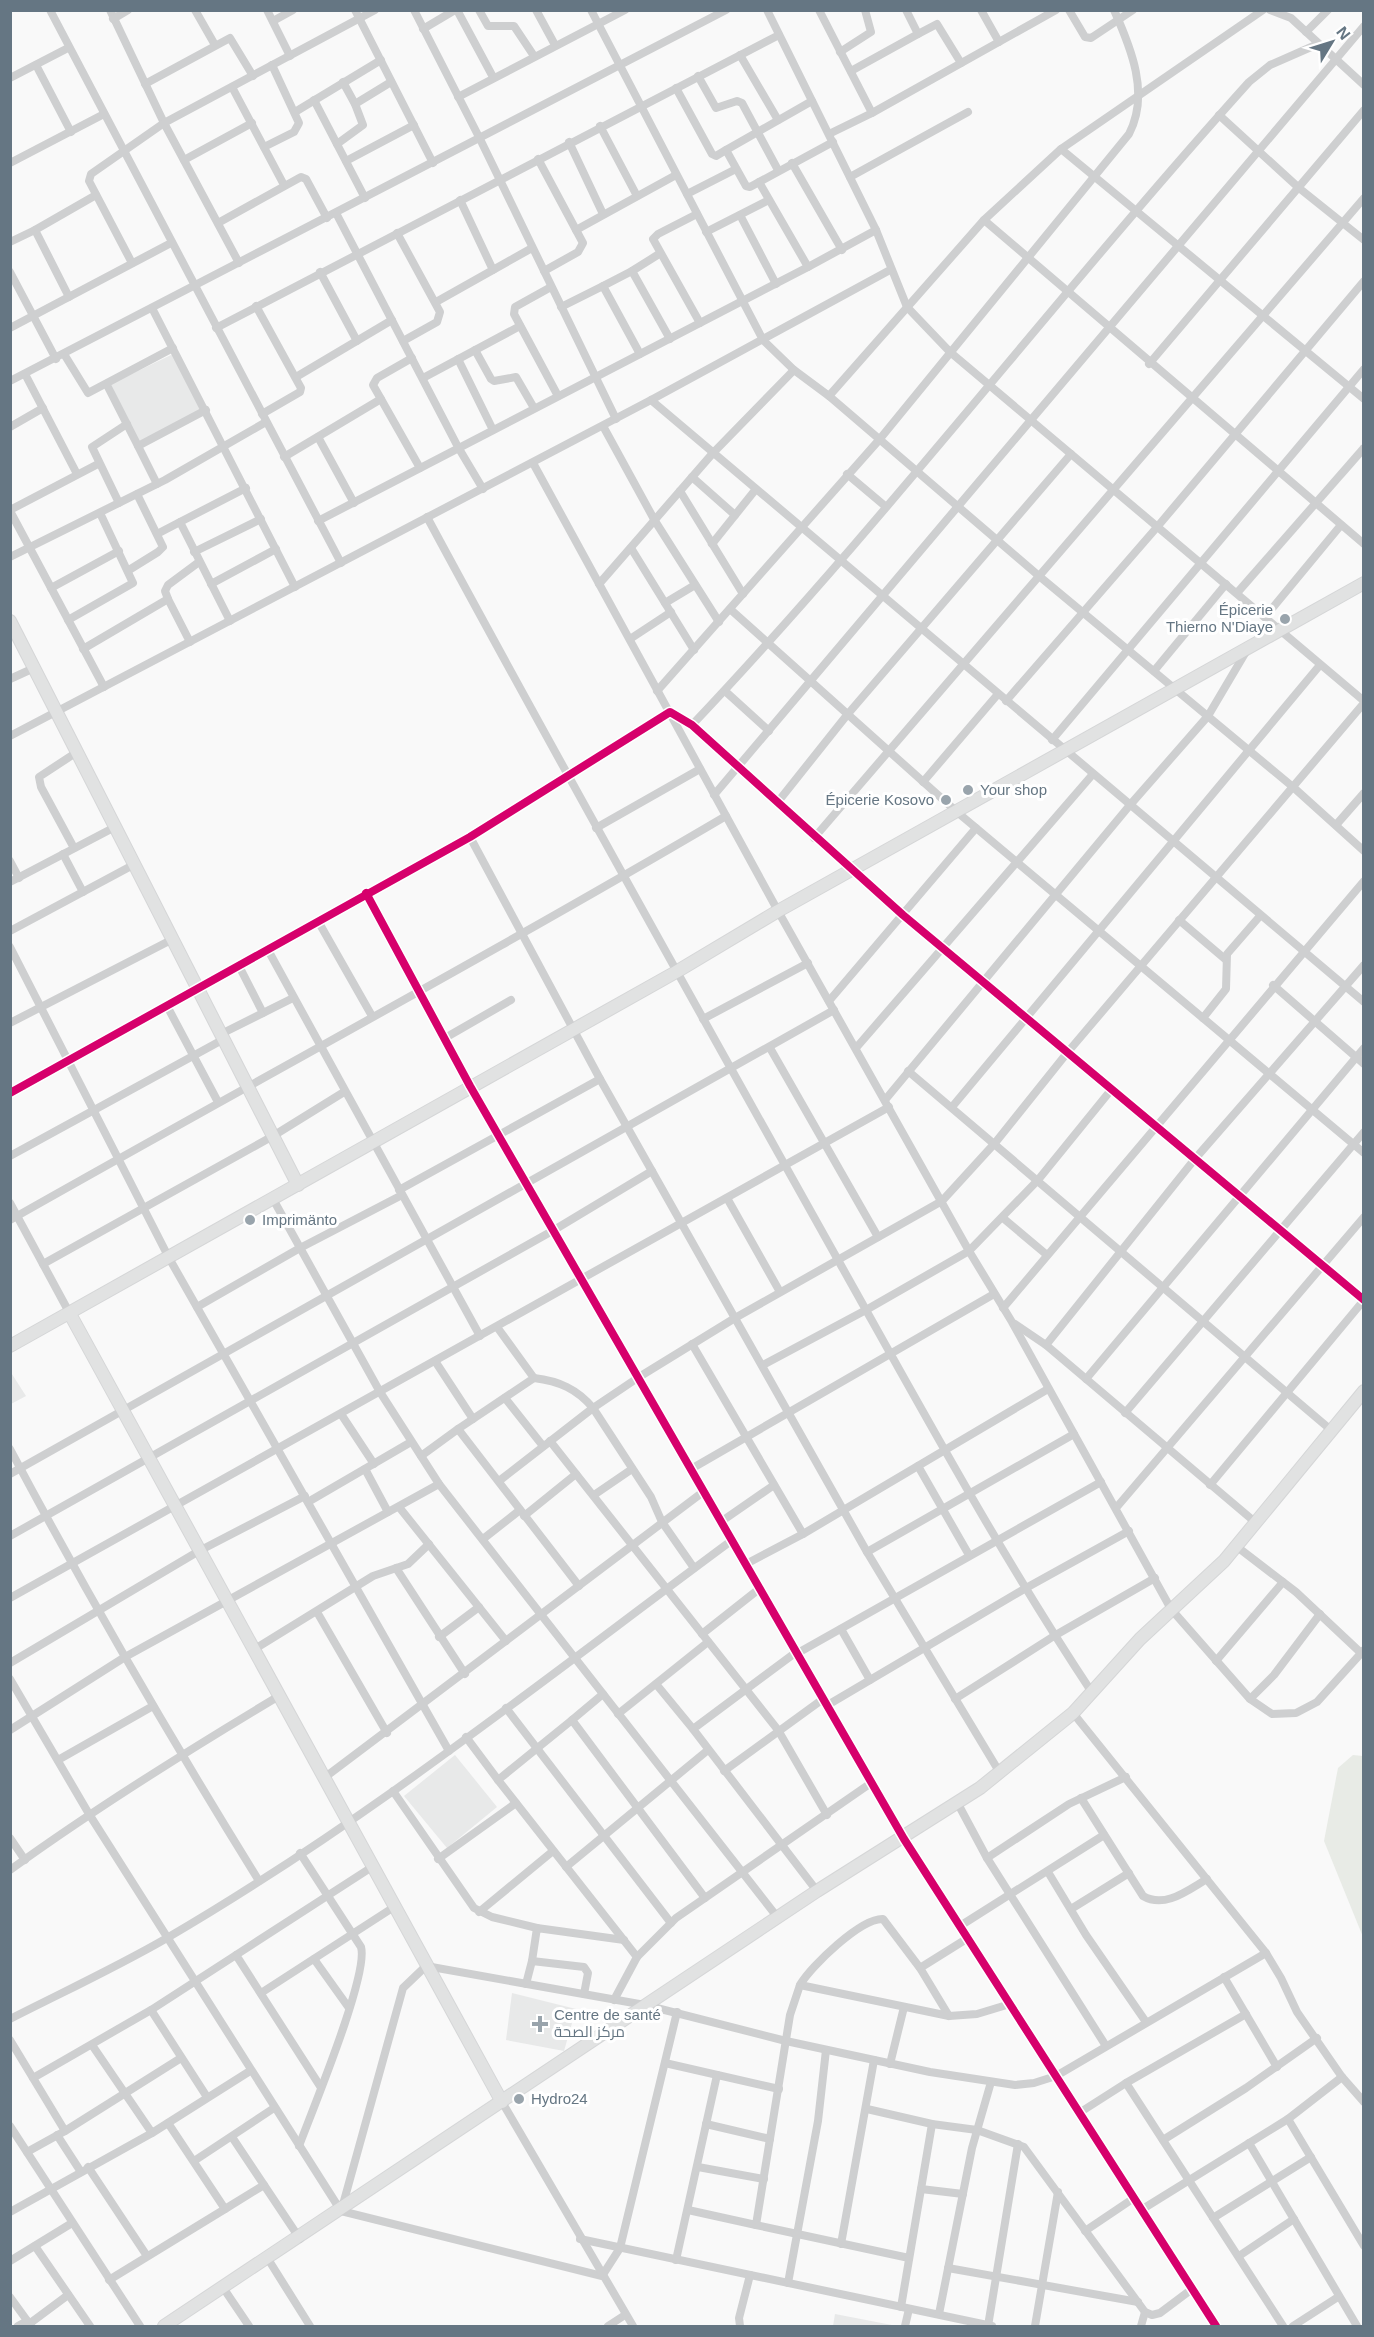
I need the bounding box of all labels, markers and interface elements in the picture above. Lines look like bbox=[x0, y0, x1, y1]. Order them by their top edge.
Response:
north arrow bbox=[1302, 12, 1362, 72]
text: N bbox=[1333, 23, 1354, 43]
place label: Épicerie Thierno N'Diaye bbox=[1166, 601, 1273, 635]
marker: Épicerie Thierno N'Diaye bbox=[1278, 612, 1292, 626]
place label: Your shop bbox=[980, 781, 1047, 798]
marker: Your shop bbox=[961, 783, 975, 797]
place label: Épicerie Kosovo bbox=[826, 791, 934, 808]
marker: Épicerie Kosovo bbox=[939, 793, 953, 807]
place label: Imprimänto bbox=[262, 1211, 337, 1228]
marker: Imprimänto bbox=[243, 1213, 257, 1227]
place label: Centre de santé مركز الصحة bbox=[554, 2006, 661, 2041]
marker: Centre de santé مركز الصحة bbox=[531, 2015, 549, 2033]
place label: Hydro24 bbox=[531, 2090, 588, 2107]
marker: Hydro24 bbox=[512, 2092, 526, 2106]

